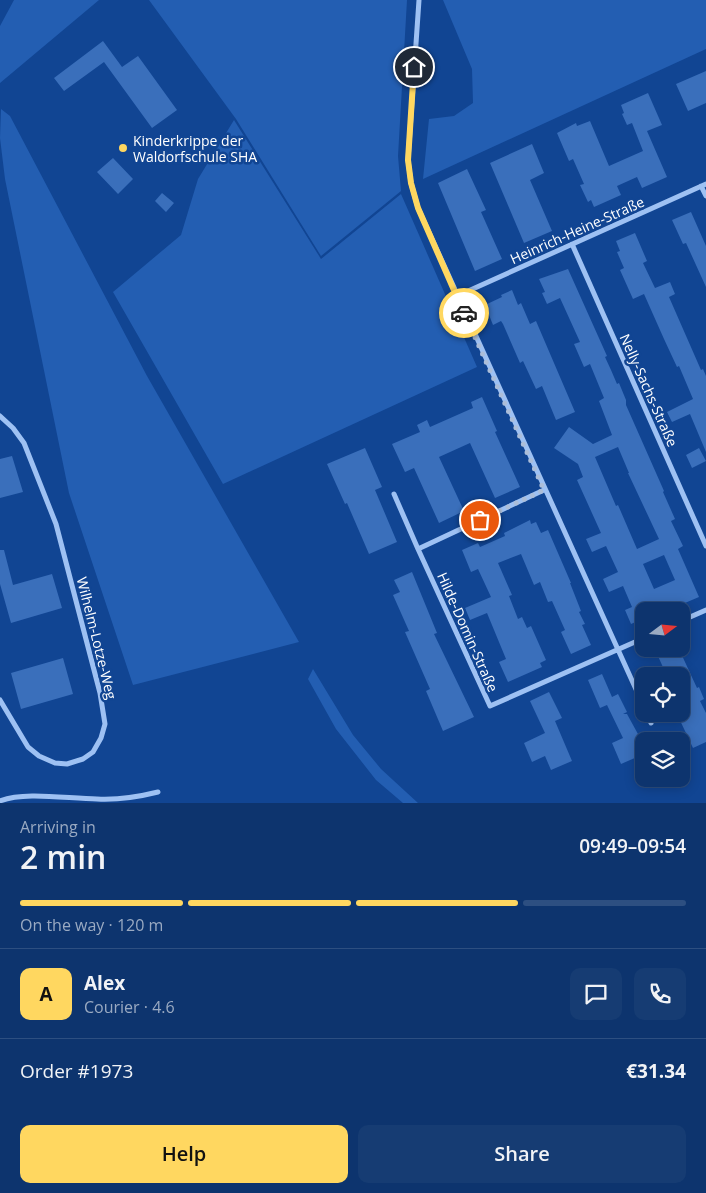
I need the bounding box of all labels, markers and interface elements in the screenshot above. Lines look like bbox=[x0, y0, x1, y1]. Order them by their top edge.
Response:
pin bbox=[393, 46, 435, 88]
icon: home bbox=[400, 53, 428, 81]
place label: Kinderkrippe der Waldorfschule SHA bbox=[133, 131, 257, 166]
marker: Kinderkrippe der Waldorfschule SHA bbox=[117, 142, 129, 154]
street label: Heinrich-Heine-Straße bbox=[507, 192, 647, 268]
courier bbox=[439, 288, 489, 338]
icon: car bbox=[450, 299, 478, 327]
street label: Nelly-Sachs-Straße bbox=[616, 331, 682, 450]
pin bbox=[459, 499, 501, 541]
icon: bag bbox=[466, 506, 494, 534]
street label: Hilde-Domin-Straße bbox=[433, 569, 503, 695]
street label: Wilhelm-Lotze-Weg bbox=[73, 575, 121, 702]
north arrow bbox=[635, 602, 690, 658]
map controls bbox=[635, 602, 690, 787]
button: locate bbox=[635, 667, 690, 722]
button: layers bbox=[635, 732, 690, 787]
text: Arriving in bbox=[20, 816, 96, 838]
text: 09:49–09:54 bbox=[579, 833, 686, 859]
text: 2 min bbox=[20, 835, 106, 878]
text: On the way · 120 m bbox=[20, 914, 163, 936]
button: chat bbox=[570, 968, 622, 1020]
button: phone bbox=[634, 968, 686, 1020]
text: Alex bbox=[84, 970, 125, 996]
text: A bbox=[39, 981, 53, 1007]
text: Courier · 4.6 bbox=[84, 996, 175, 1018]
text: Order #1973 bbox=[20, 1058, 133, 1084]
text: €31.34 bbox=[626, 1058, 686, 1084]
button: Help bbox=[20, 1125, 348, 1183]
button: Share bbox=[358, 1125, 686, 1183]

